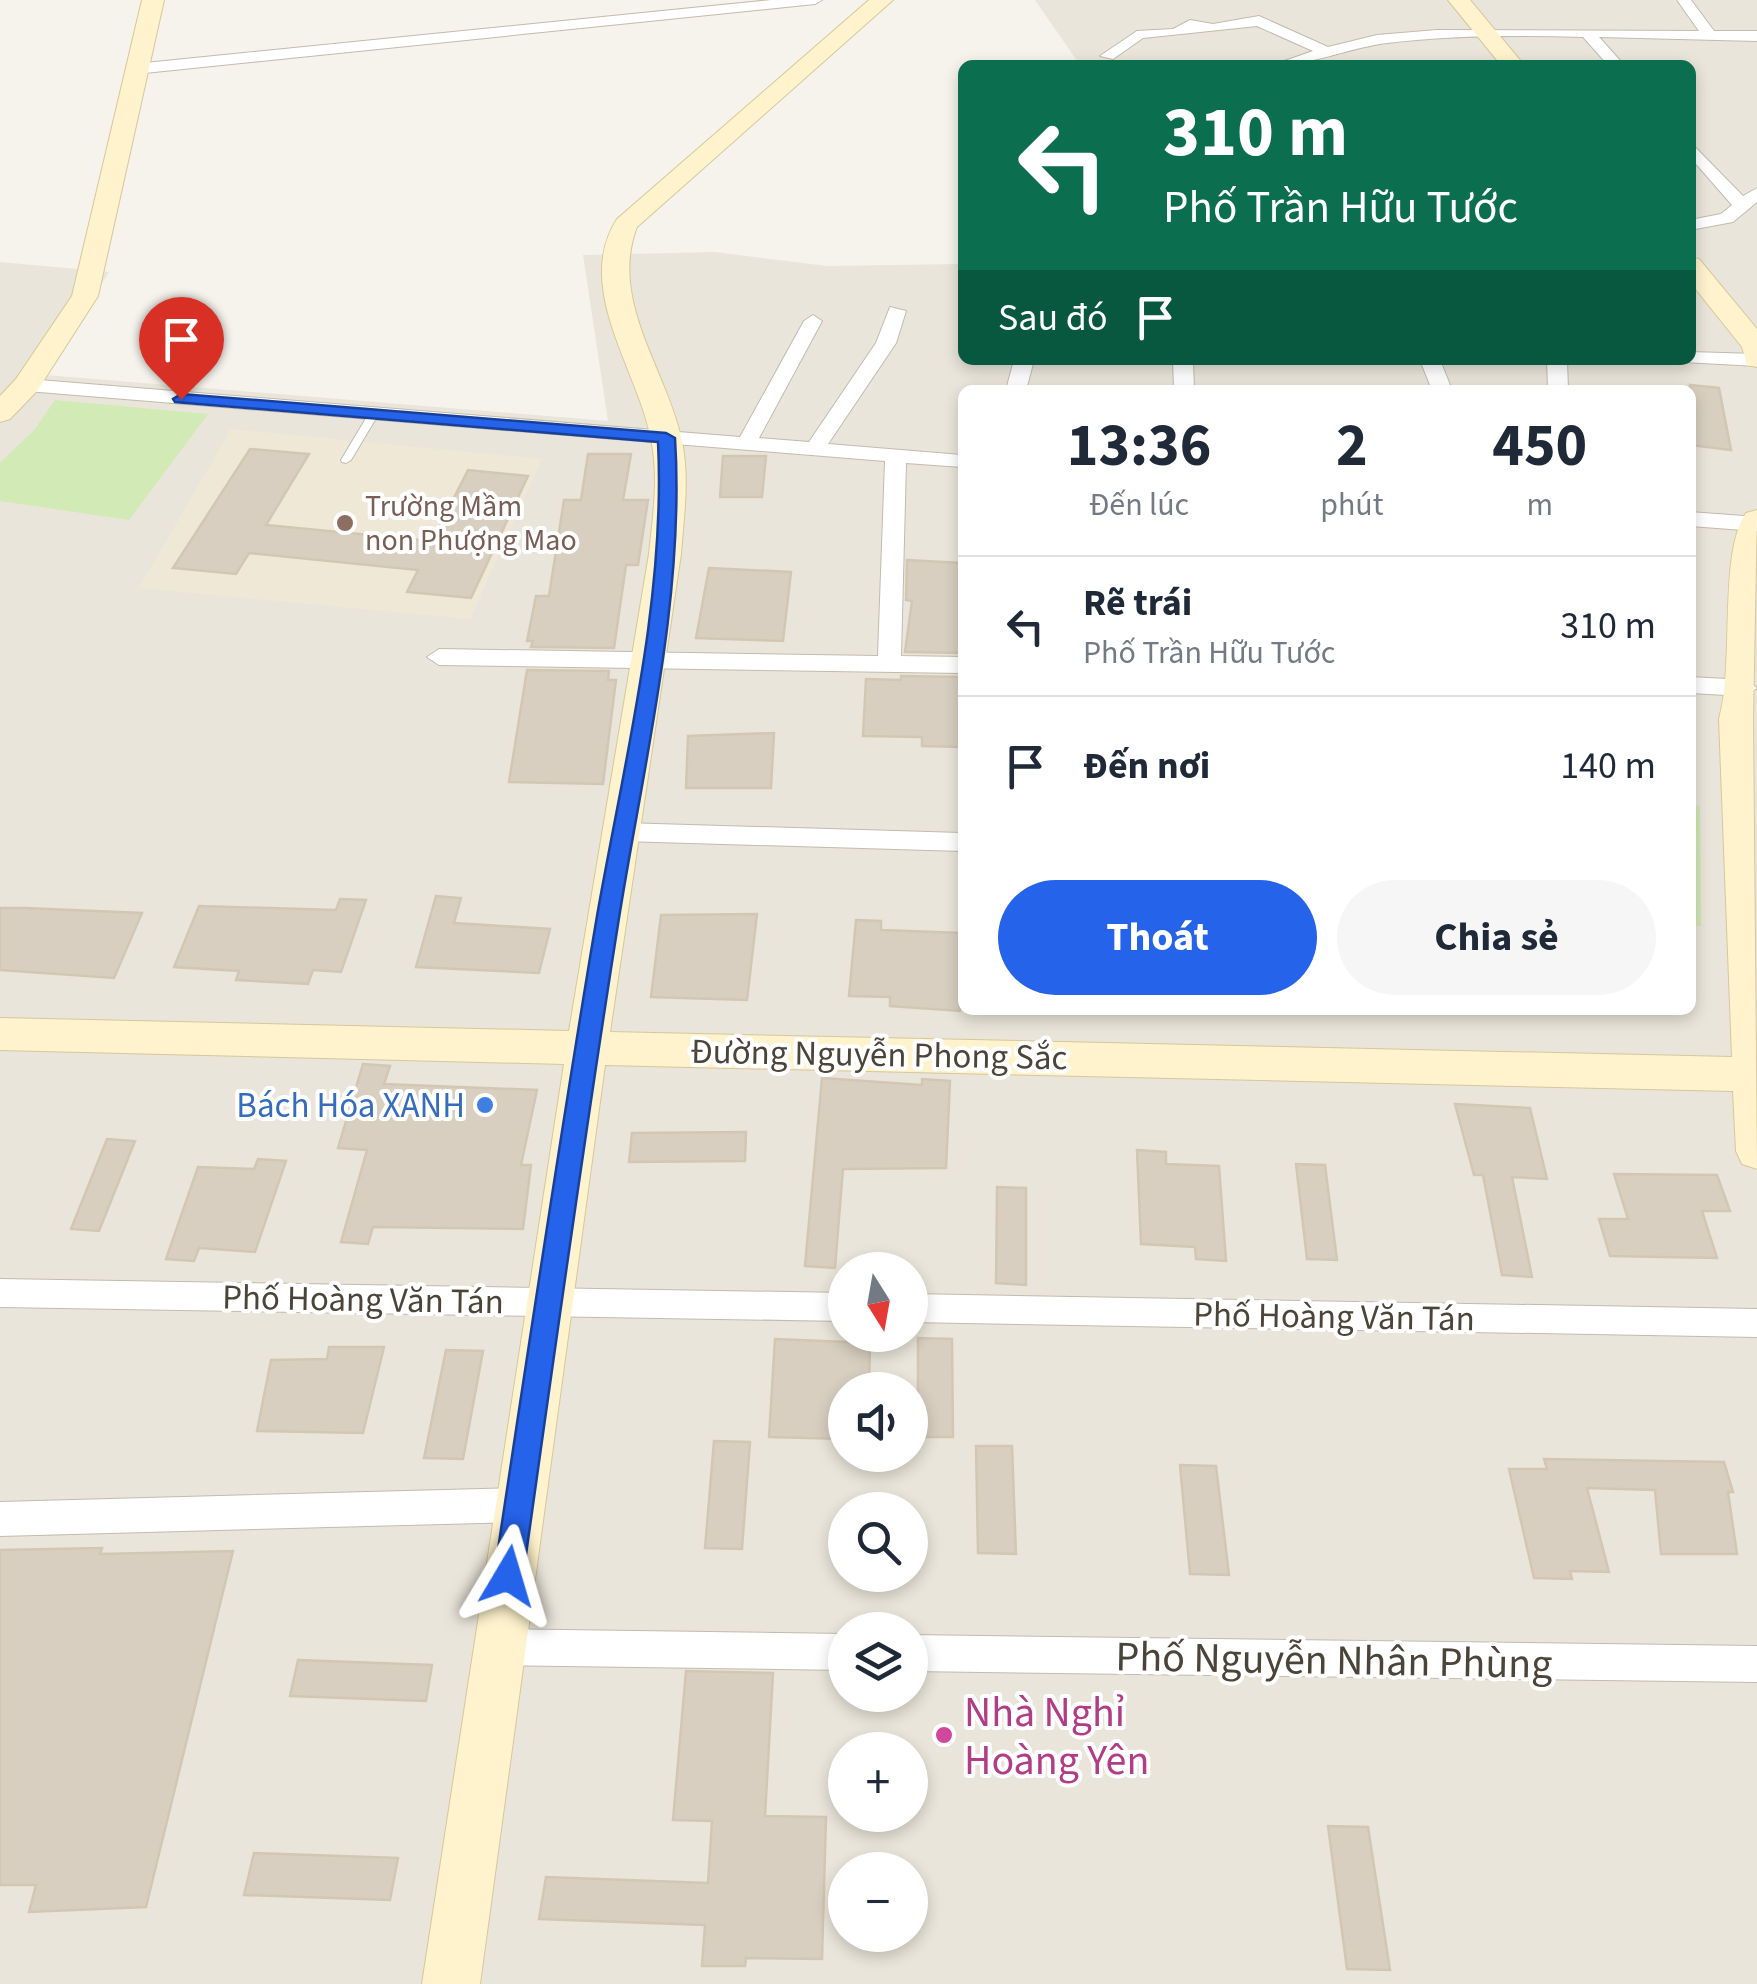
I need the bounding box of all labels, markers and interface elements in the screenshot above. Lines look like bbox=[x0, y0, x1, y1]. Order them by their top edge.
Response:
text: 310 m bbox=[1163, 83, 1348, 183]
icon: left bbox=[998, 100, 1128, 230]
text: Phố Trần Hữu Tước bbox=[1163, 176, 1518, 240]
icon: arrive bbox=[1128, 290, 1183, 345]
text: Sau đó bbox=[998, 291, 1108, 345]
pin bbox=[139, 297, 224, 400]
icon: arrive bbox=[154, 312, 209, 367]
text: 13:36 bbox=[1067, 404, 1211, 489]
text: 2 bbox=[1336, 404, 1368, 489]
text: 450 bbox=[1492, 404, 1587, 489]
text: Đến lúc bbox=[1089, 482, 1189, 528]
text: phút bbox=[1320, 482, 1384, 528]
text: m bbox=[1527, 482, 1553, 528]
place label: Trường Mầm non Phượng Mao bbox=[365, 485, 577, 562]
marker: Trường Mầm non Phượng Mao bbox=[334, 512, 356, 534]
text: Rẽ trái bbox=[1083, 576, 1192, 630]
icon: left bbox=[998, 599, 1053, 654]
text: 310 m bbox=[1560, 599, 1656, 653]
text: Phố Trần Hữu Tước bbox=[1083, 630, 1335, 676]
icon: arrive bbox=[998, 739, 1053, 794]
text: Đến nơi bbox=[1083, 739, 1210, 793]
text: 140 m bbox=[1560, 739, 1656, 793]
button: Thoát bbox=[998, 880, 1317, 995]
button: Chia sẻ bbox=[1337, 880, 1656, 995]
street label: Đường Nguyễn Phong Sắc bbox=[690, 1027, 1068, 1083]
place label: Bách Hóa XANH bbox=[236, 1081, 465, 1131]
marker: Bách Hóa XANH bbox=[474, 1094, 496, 1116]
north arrow bbox=[828, 1252, 928, 1352]
map controls bbox=[828, 1252, 928, 1952]
street label: Phố Hoàng Văn Tán bbox=[222, 1273, 504, 1327]
street label: Phố Hoàng Văn Tán bbox=[1193, 1290, 1475, 1344]
button: sound bbox=[828, 1372, 928, 1472]
button: search bbox=[828, 1492, 928, 1592]
position arrow bbox=[456, 1524, 560, 1628]
button: layers bbox=[828, 1612, 928, 1712]
street label: Phố Nguyễn Nhân Phùng bbox=[1115, 1627, 1553, 1695]
place label: Nhà Nghỉ Hoàng Yên bbox=[964, 1683, 1149, 1791]
marker: Nhà Nghỉ Hoàng Yên bbox=[933, 1724, 955, 1746]
button: + bbox=[828, 1732, 928, 1832]
button: − bbox=[828, 1852, 928, 1952]

